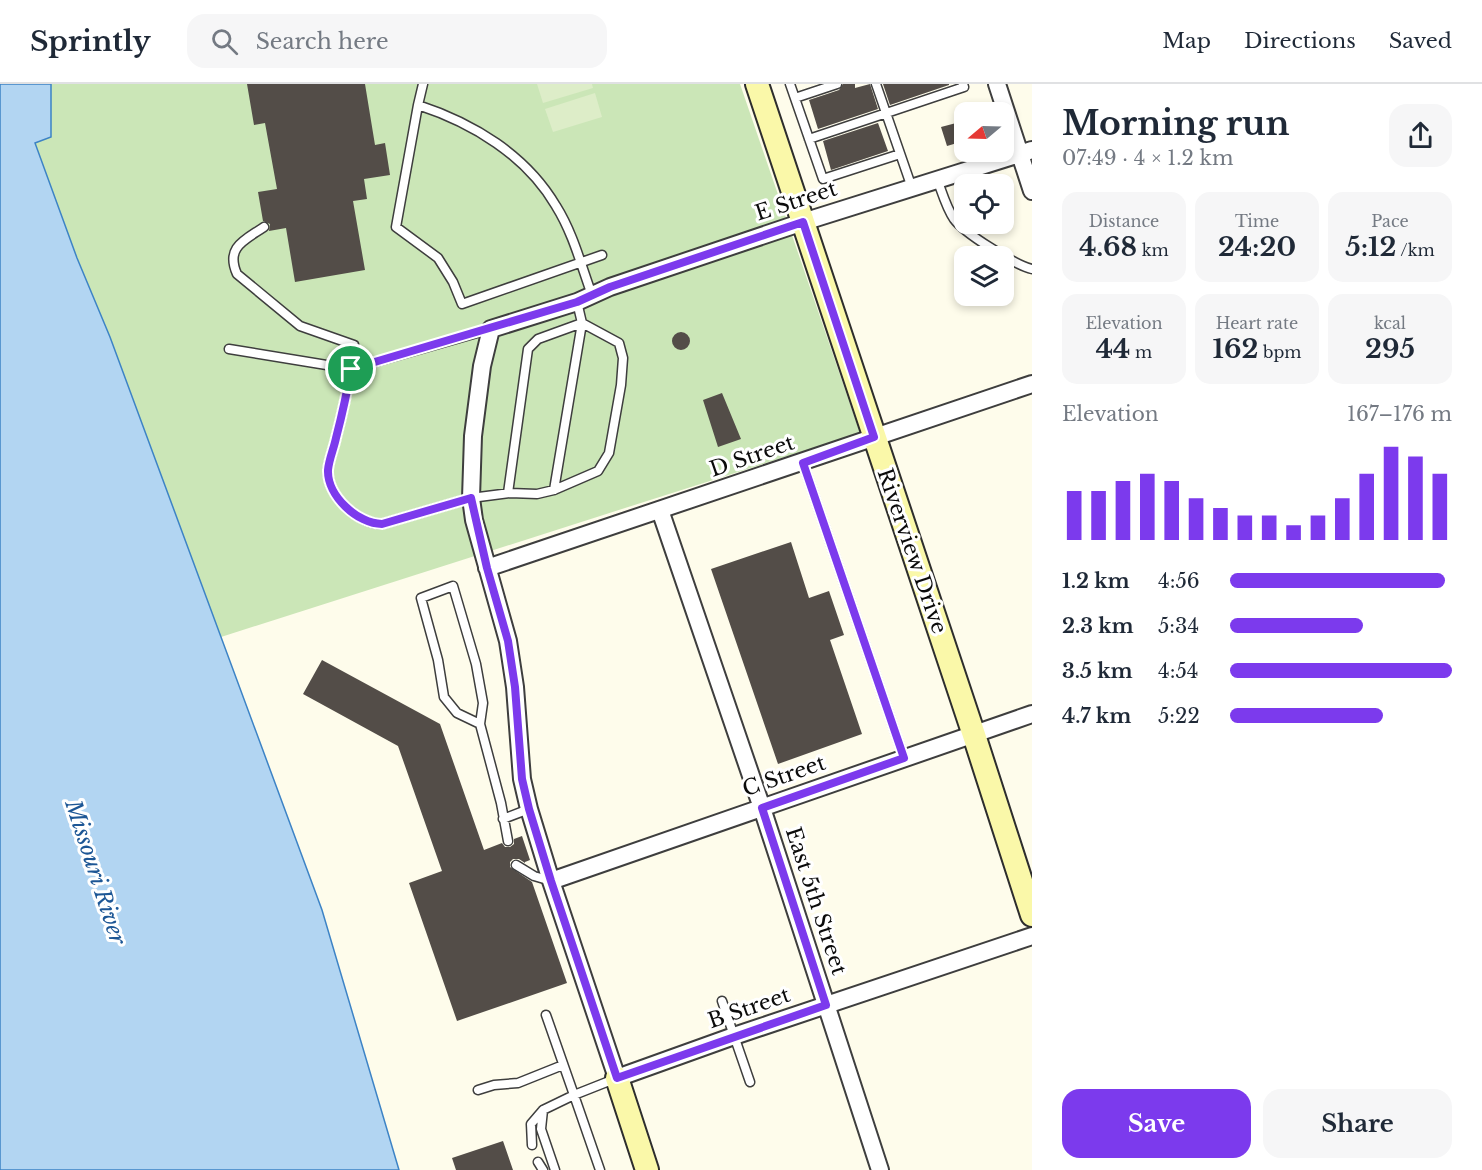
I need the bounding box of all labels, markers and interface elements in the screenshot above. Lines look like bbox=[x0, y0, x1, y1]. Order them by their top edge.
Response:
search box bbox=[187, 14, 607, 68]
text: Sprintly bbox=[30, 24, 151, 59]
icon: search bbox=[208, 25, 241, 58]
text: Search here bbox=[256, 28, 389, 55]
text: Map bbox=[1162, 28, 1211, 54]
text: Directions bbox=[1244, 28, 1356, 54]
text: Saved bbox=[1389, 28, 1452, 54]
north arrow bbox=[954, 102, 1014, 162]
map controls bbox=[954, 102, 1014, 306]
text: Morning run bbox=[1062, 103, 1290, 144]
button: share bbox=[1389, 104, 1452, 167]
text: 07:49 · 4 × 1.2 km bbox=[1062, 146, 1233, 170]
button: locate bbox=[954, 174, 1014, 234]
street label: E Street bbox=[752, 176, 840, 226]
text: Distance bbox=[1089, 211, 1159, 231]
text: Time bbox=[1235, 211, 1279, 231]
text: Pace bbox=[1371, 211, 1409, 231]
text: 4.68 bbox=[1079, 231, 1137, 263]
text: 24:20 bbox=[1218, 231, 1296, 263]
text: 5:12 bbox=[1345, 231, 1396, 263]
text: km bbox=[1137, 240, 1169, 260]
text: /km bbox=[1396, 240, 1435, 260]
button: layers bbox=[954, 246, 1014, 306]
text: Elevation bbox=[1085, 313, 1163, 333]
text: Heart rate bbox=[1216, 313, 1298, 333]
text: kcal bbox=[1374, 313, 1406, 333]
text: 44 bbox=[1096, 333, 1130, 365]
text: 162 bbox=[1213, 333, 1258, 365]
text: 295 bbox=[1365, 333, 1415, 365]
text: m bbox=[1130, 342, 1152, 362]
text: bpm bbox=[1258, 342, 1301, 362]
pin bbox=[325, 343, 376, 394]
icon: arrive bbox=[334, 352, 367, 385]
text: Elevation bbox=[1062, 402, 1159, 426]
text: 167–176 m bbox=[1347, 402, 1452, 426]
street label: D Street bbox=[706, 429, 798, 483]
street label: Riverview Drive bbox=[872, 465, 952, 637]
text: 1.2 km bbox=[1062, 569, 1130, 593]
text: 4:56 bbox=[1158, 569, 1200, 593]
text: 2.3 km bbox=[1062, 614, 1134, 638]
text: 5:34 bbox=[1158, 614, 1199, 638]
text: 3.5 km bbox=[1062, 659, 1133, 683]
text: 4:54 bbox=[1158, 659, 1198, 683]
text: 4.7 km bbox=[1062, 704, 1131, 728]
text: 5:22 bbox=[1158, 704, 1200, 728]
street label: C Street bbox=[739, 750, 829, 802]
water label: Missouri River bbox=[59, 795, 132, 949]
street label: East 5th Street bbox=[780, 824, 852, 978]
street label: B Street bbox=[704, 982, 794, 1034]
button: Save bbox=[1062, 1089, 1251, 1158]
button: Share bbox=[1263, 1089, 1452, 1158]

